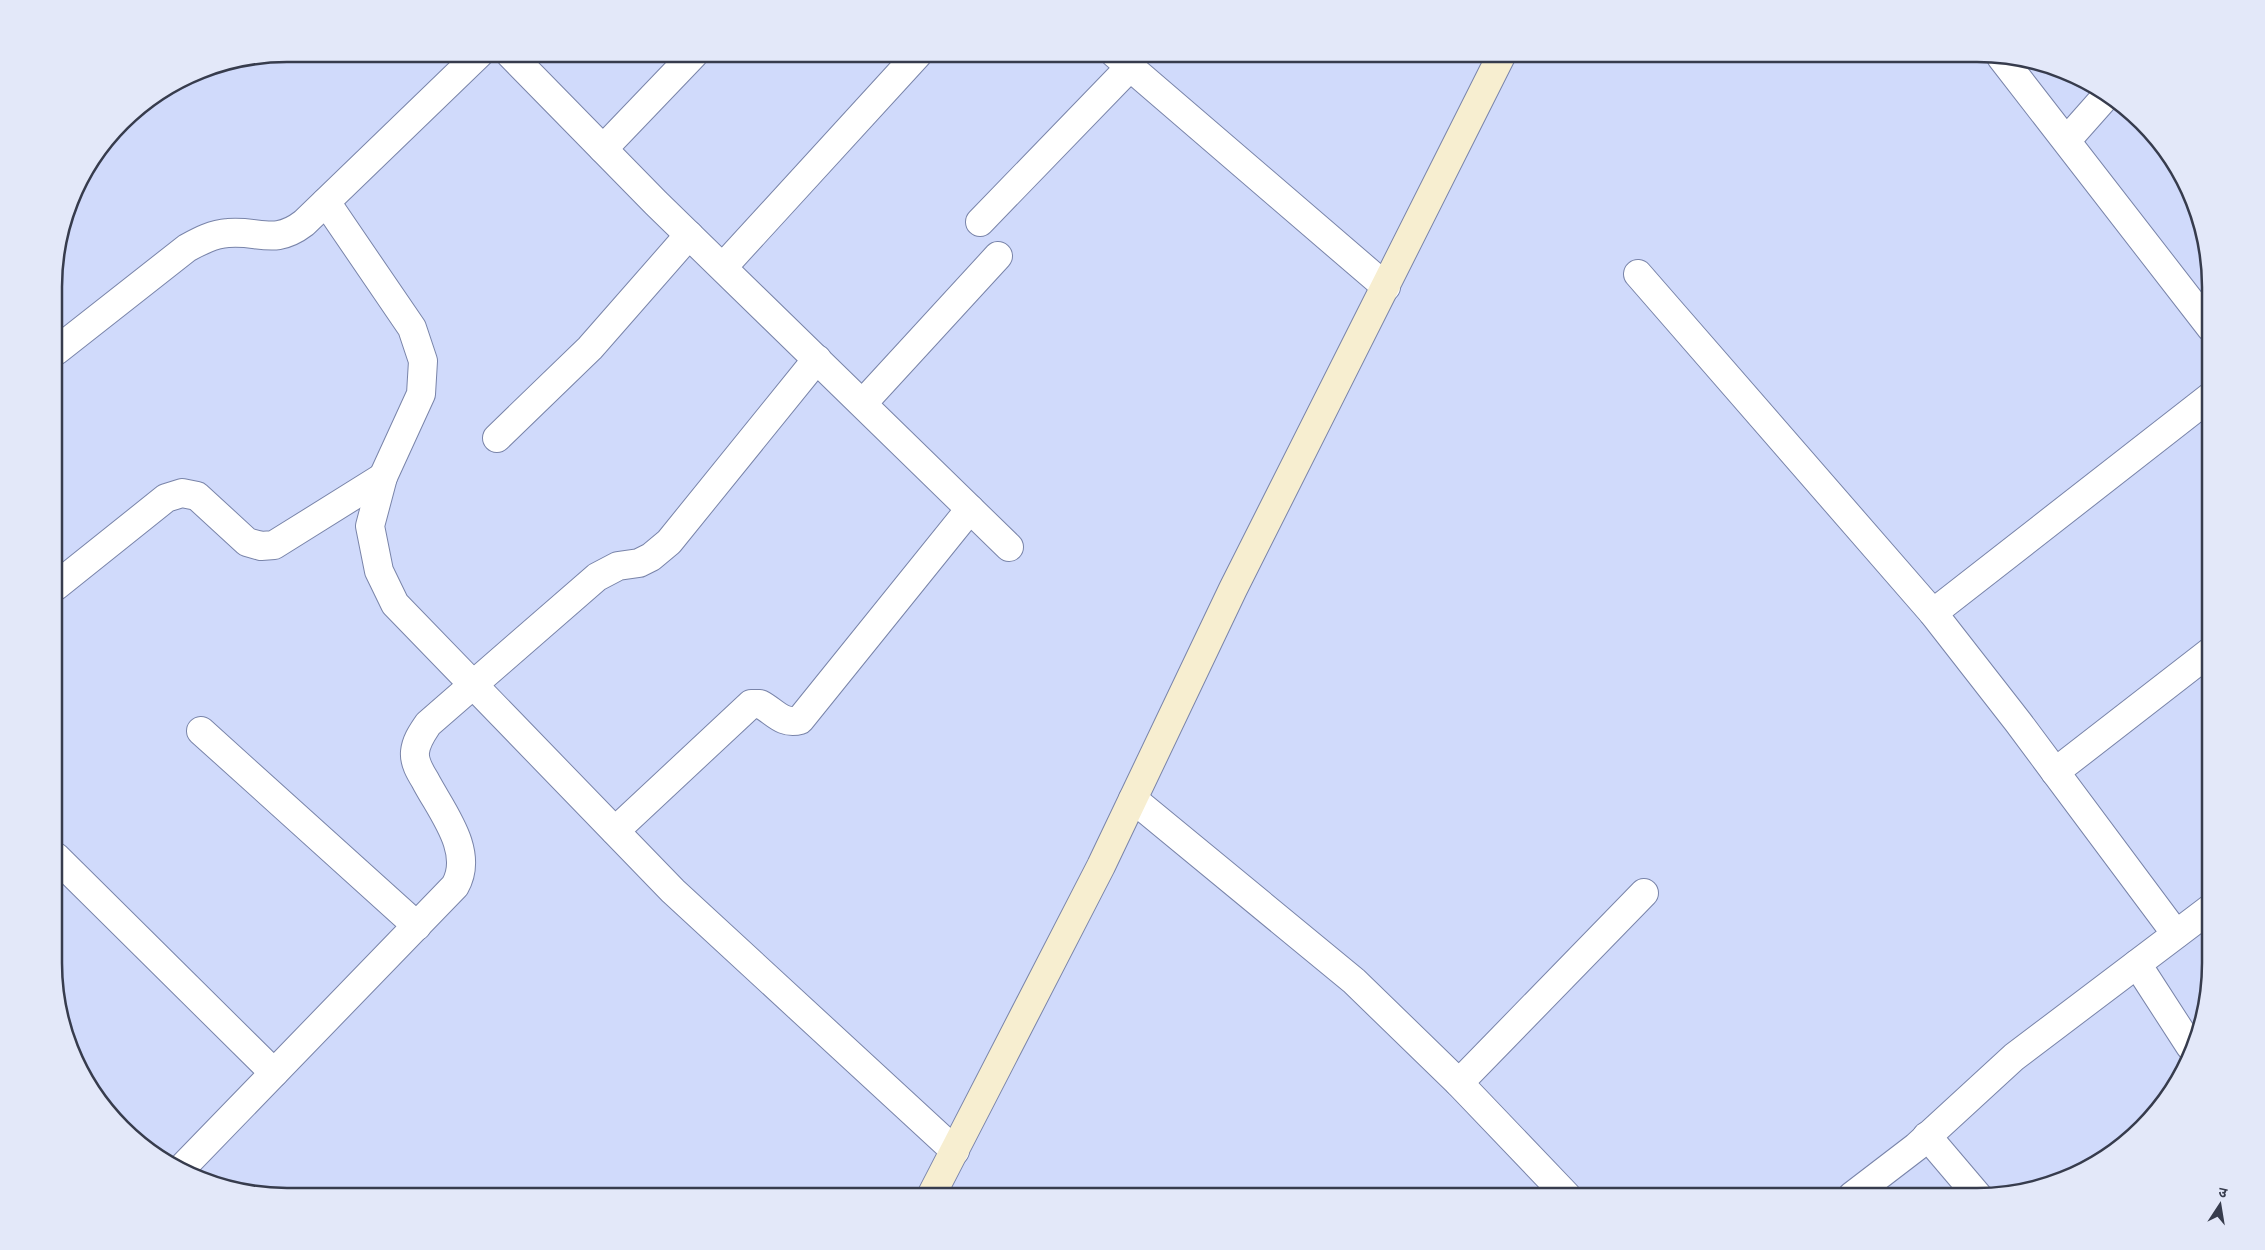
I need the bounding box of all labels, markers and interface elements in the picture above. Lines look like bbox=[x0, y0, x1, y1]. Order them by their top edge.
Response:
north arrow bbox=[2195, 1180, 2245, 1230]
text: उ bbox=[2217, 1184, 2229, 1202]

